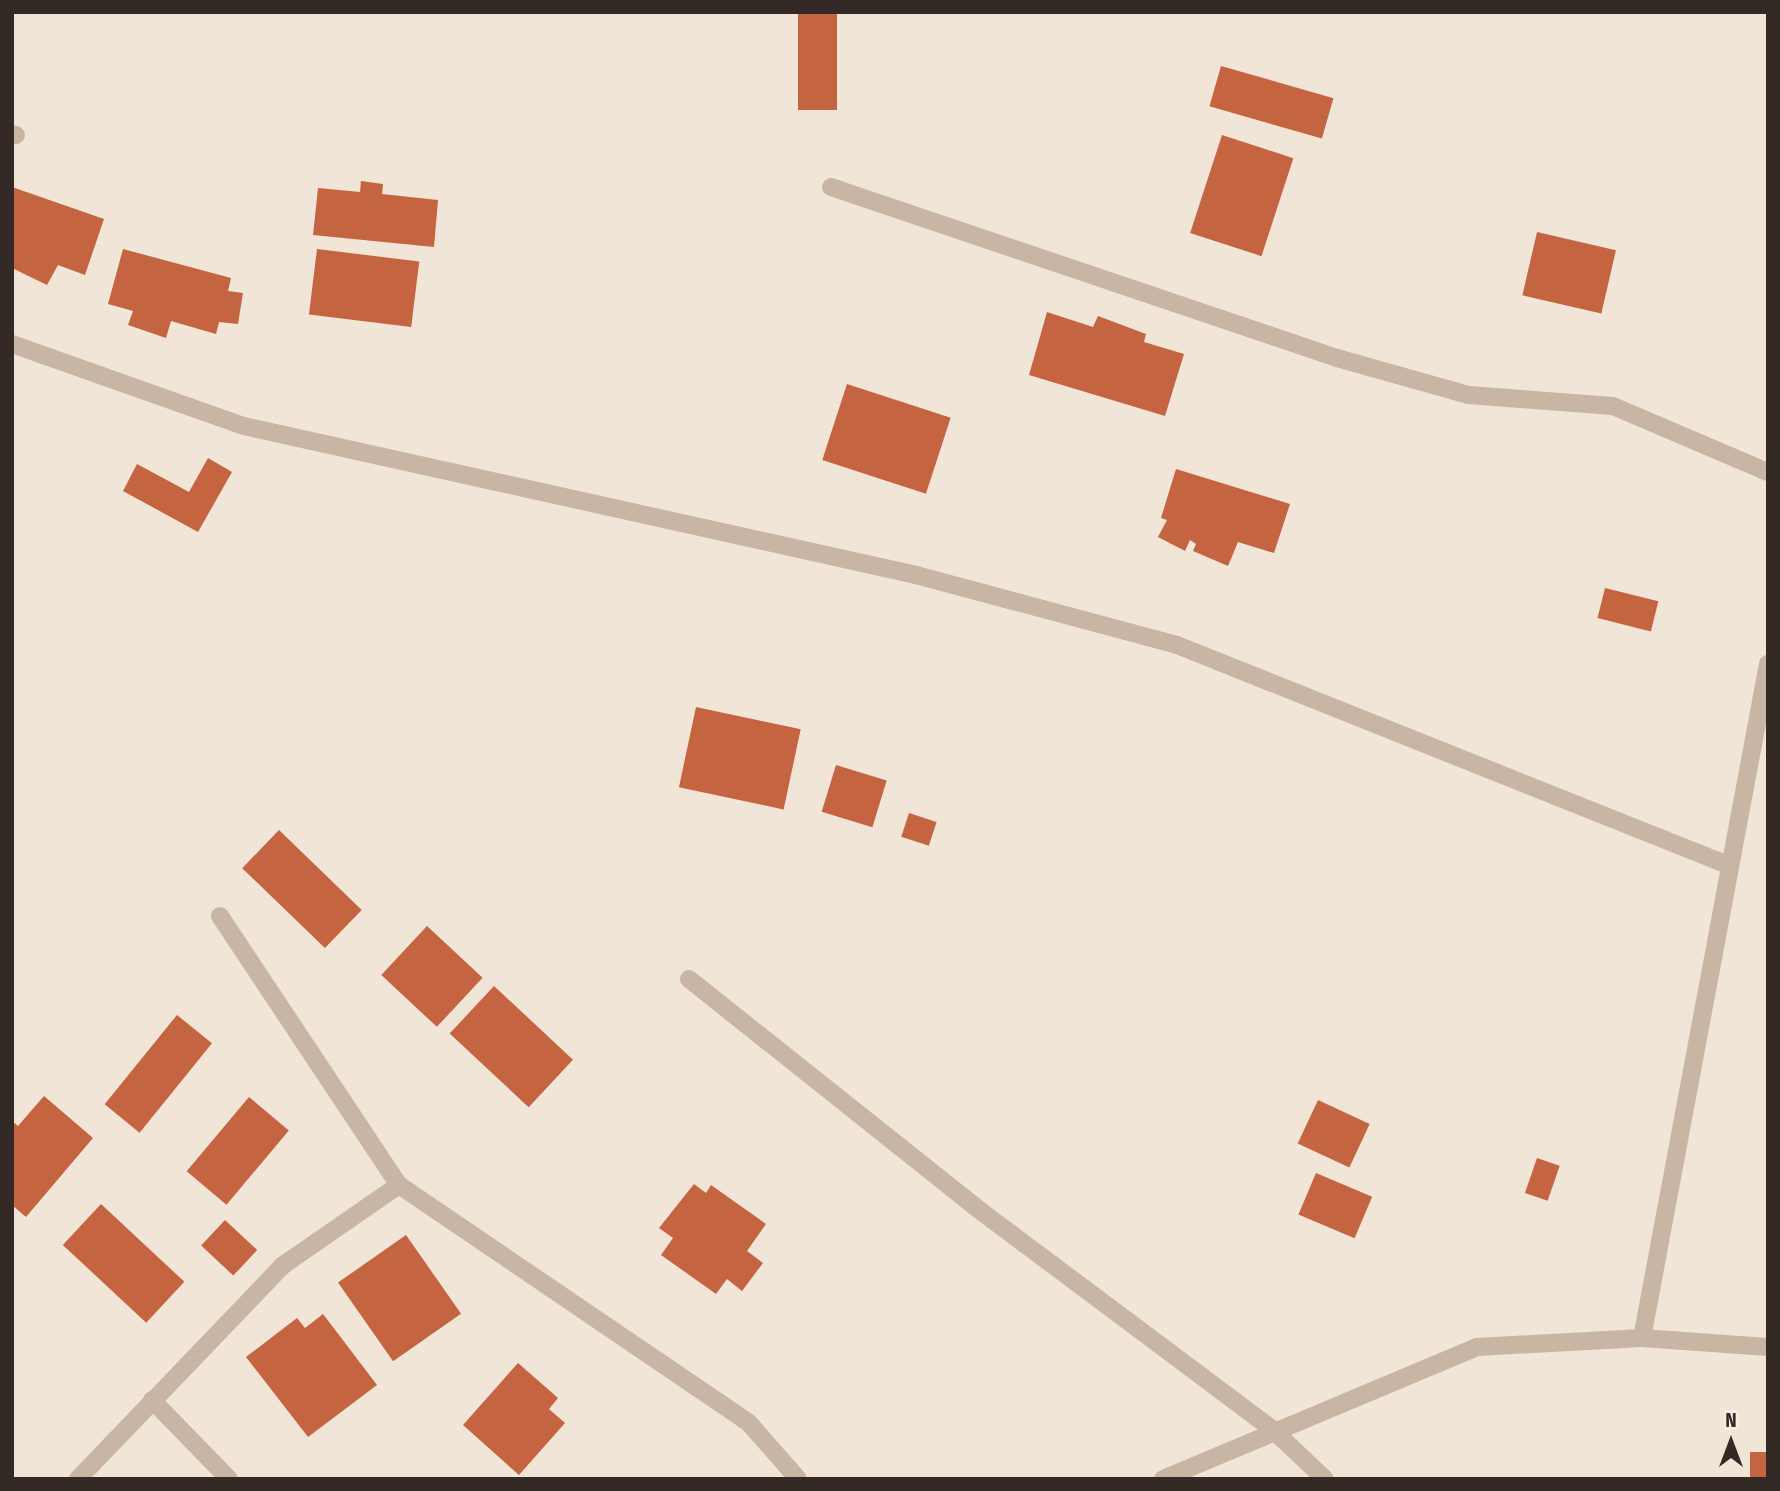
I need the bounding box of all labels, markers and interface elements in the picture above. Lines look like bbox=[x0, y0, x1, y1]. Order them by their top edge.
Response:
north arrow bbox=[1696, 1407, 1766, 1477]
text: N bbox=[1725, 1409, 1737, 1432]

